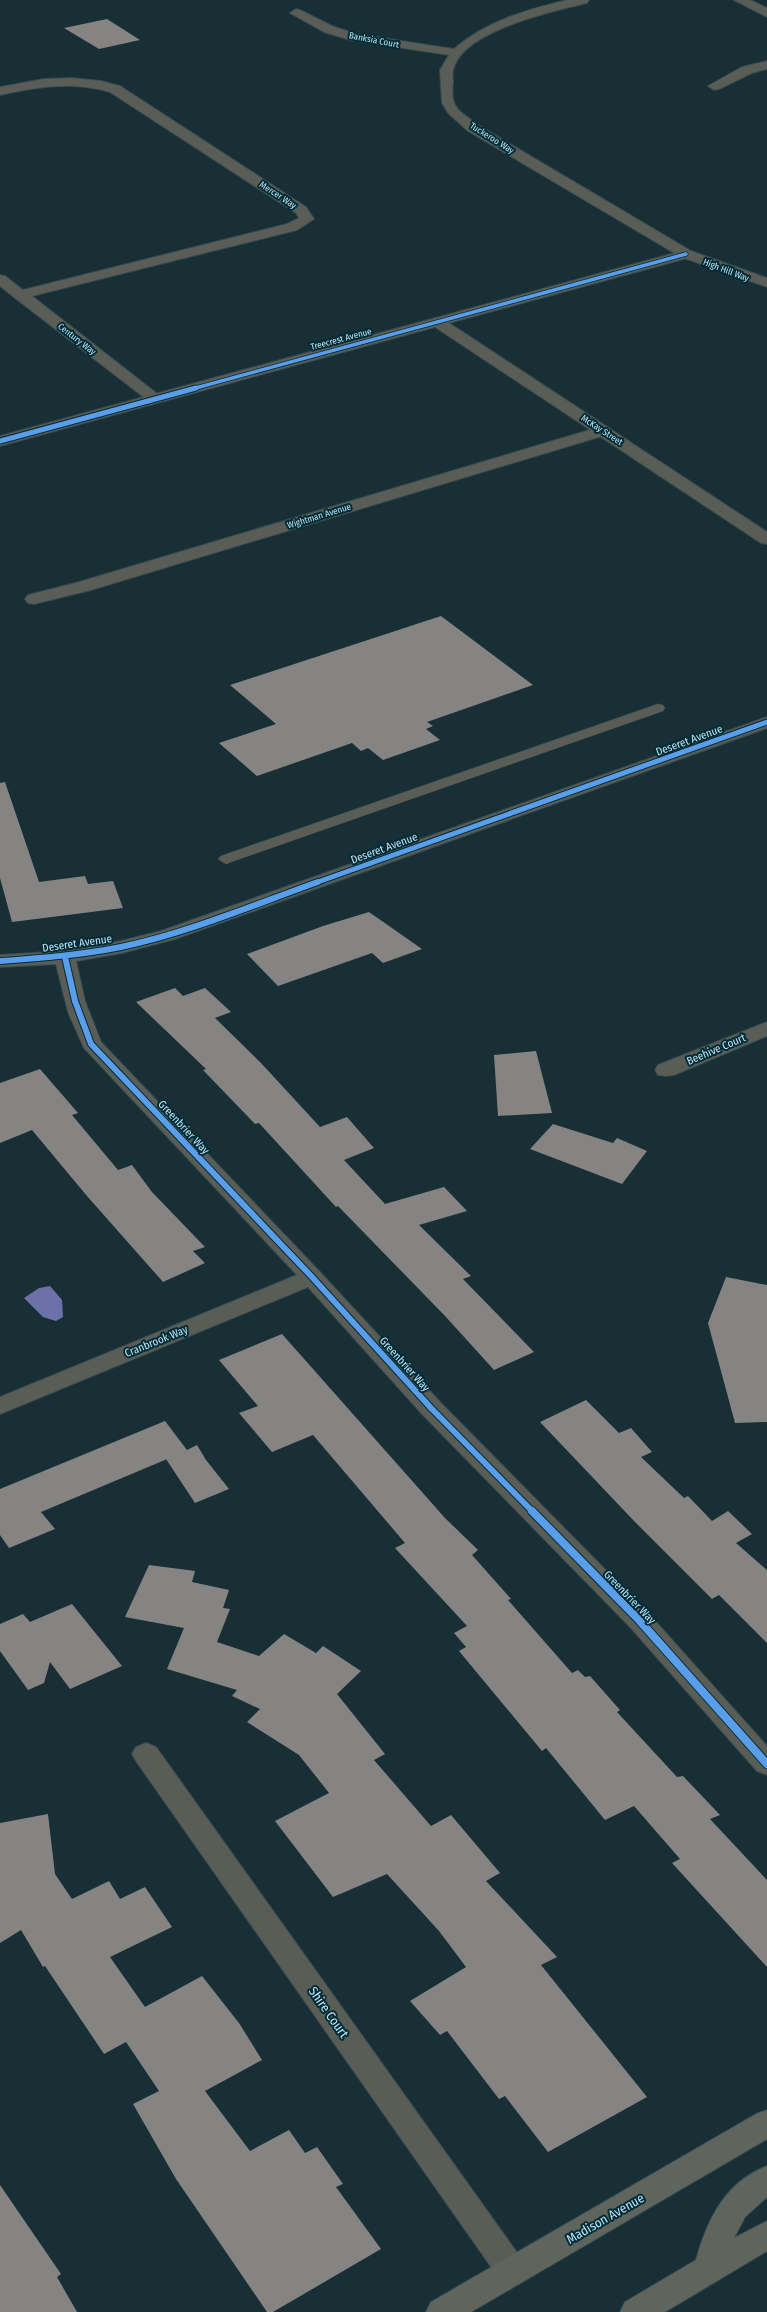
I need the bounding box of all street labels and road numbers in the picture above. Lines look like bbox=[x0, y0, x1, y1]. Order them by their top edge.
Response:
street label: Banksia Court bbox=[348, 30, 400, 50]
street label: Tuckeroo Way bbox=[468, 120, 516, 156]
street label: Mercer Way bbox=[258, 179, 298, 211]
street label: High Hill Way bbox=[702, 257, 750, 283]
street label: Century Way bbox=[56, 321, 98, 357]
street label: Treecrest Avenue bbox=[309, 326, 373, 352]
street label: McKay Street bbox=[579, 413, 625, 447]
street label: Wightman Avenue bbox=[286, 501, 353, 530]
street label: Deseret Avenue bbox=[654, 722, 724, 759]
street label: Deseret Avenue bbox=[349, 830, 419, 867]
street label: Deseret Avenue bbox=[41, 932, 113, 955]
street label: Beehive Court bbox=[685, 1031, 748, 1068]
street label: Greenbrier Way bbox=[155, 1098, 212, 1157]
street label: Cranbrook Way bbox=[123, 1323, 190, 1360]
street label: Greenbrier Way bbox=[377, 1334, 433, 1394]
street label: Greenbrier Way bbox=[601, 1568, 658, 1627]
street label: Shire Court bbox=[306, 1984, 352, 2041]
street label: Madison Avenue bbox=[564, 2190, 647, 2247]

